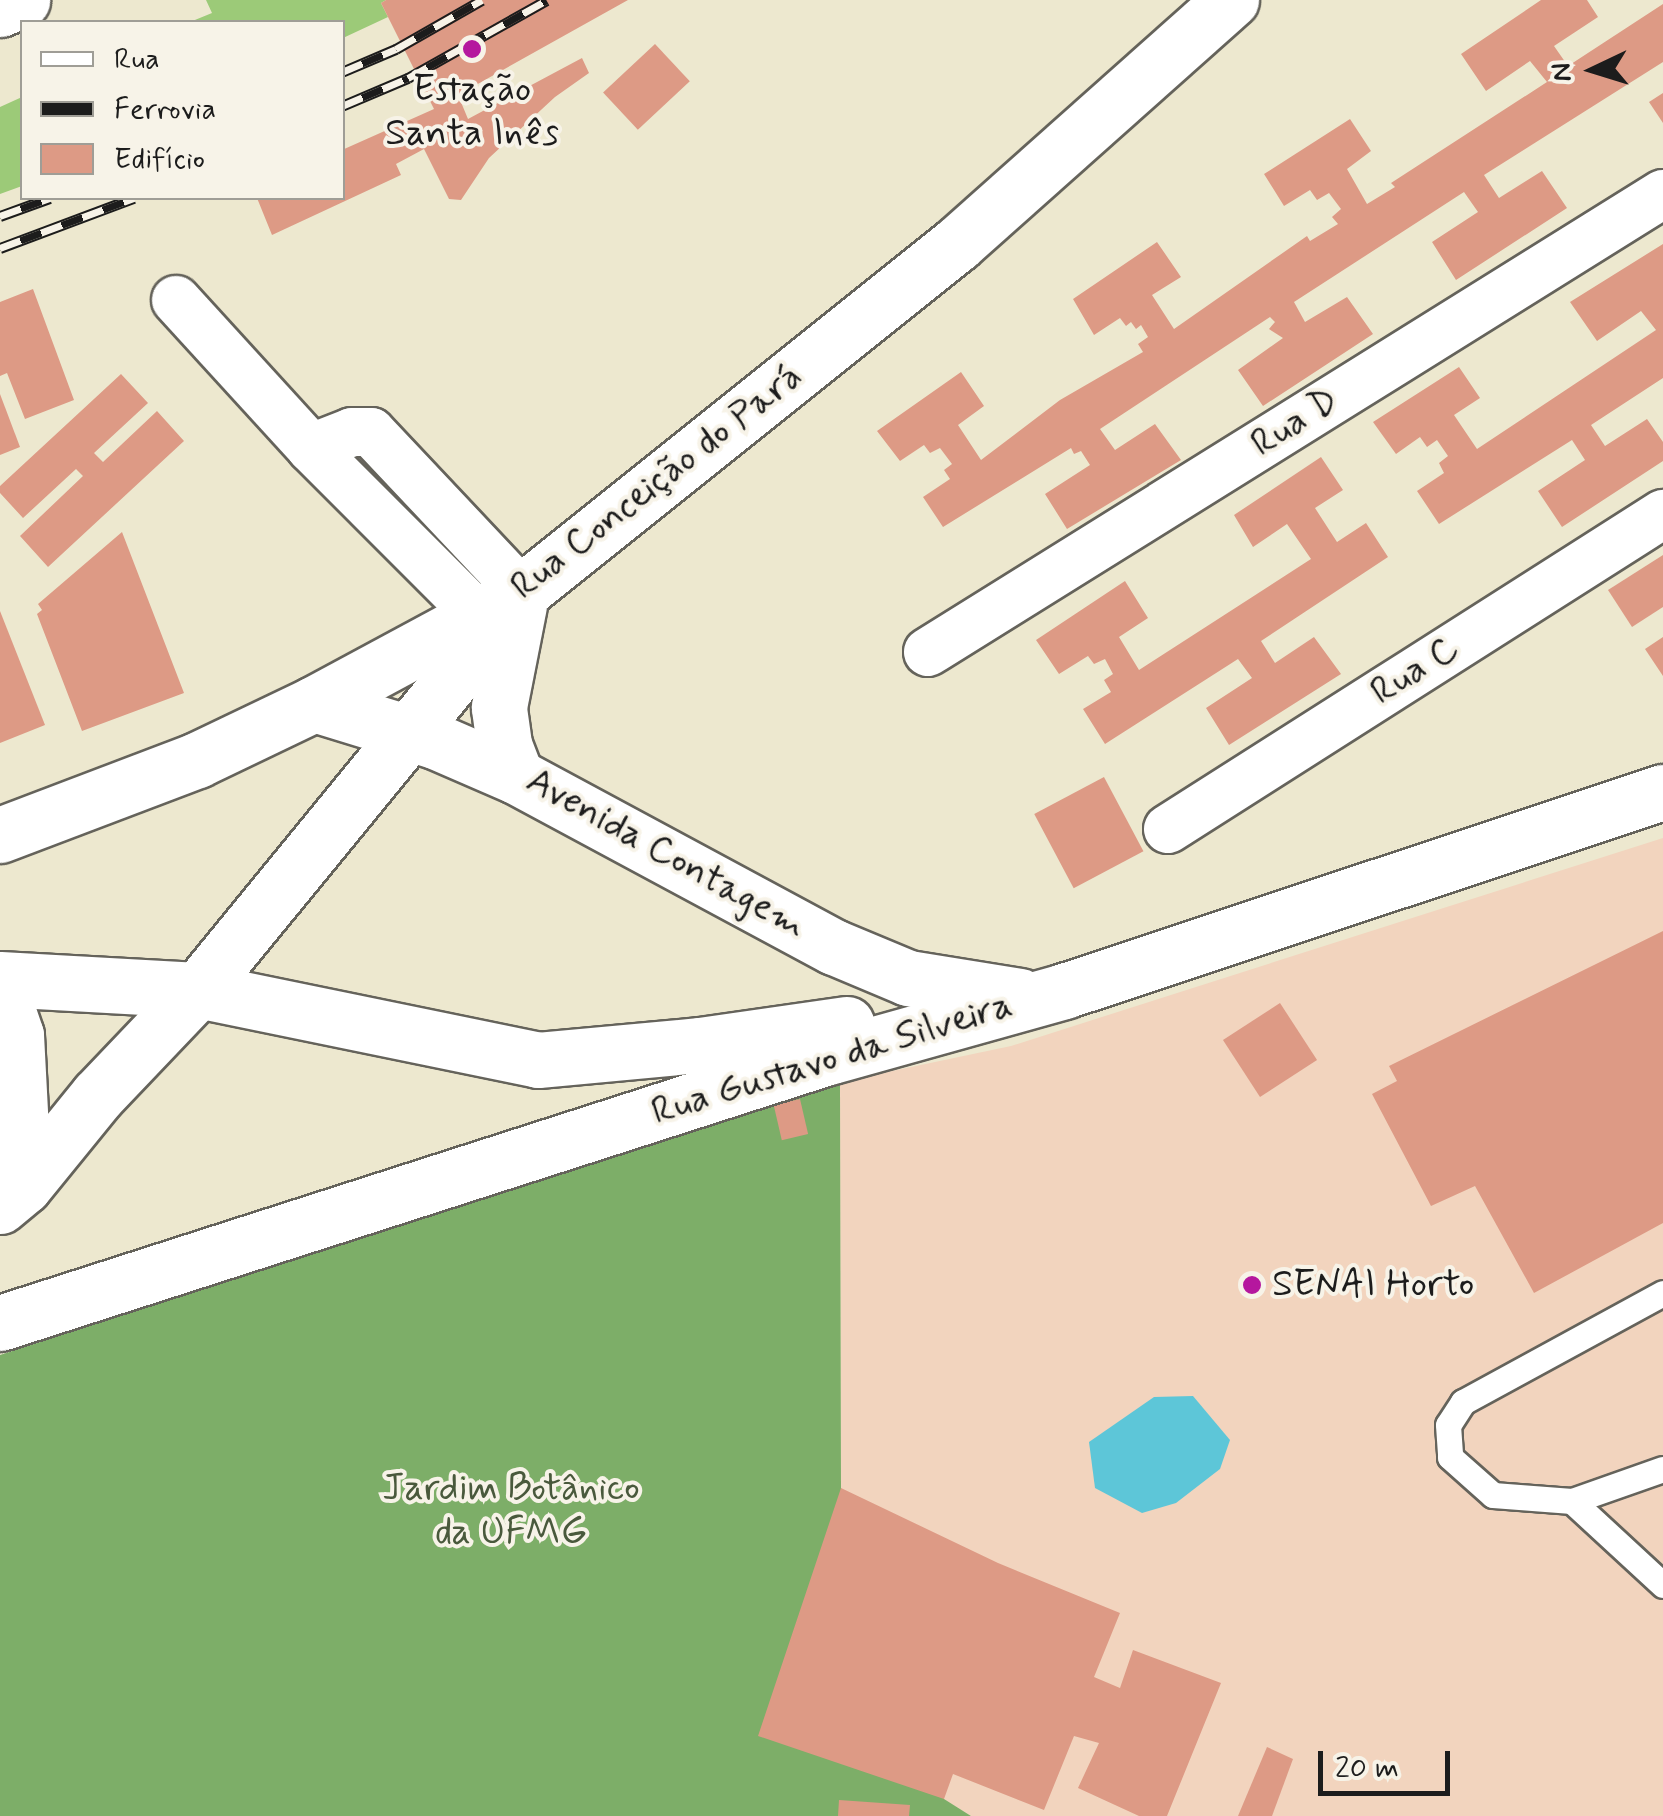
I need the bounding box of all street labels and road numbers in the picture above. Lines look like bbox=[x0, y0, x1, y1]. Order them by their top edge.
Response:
street label: Rua Conceição do Pará bbox=[503, 355, 811, 609]
street label: Rua D bbox=[1243, 379, 1347, 467]
street label: Rua C bbox=[1363, 626, 1467, 716]
street label: Avenida Contagem bbox=[520, 759, 812, 949]
street label: Rua Gustavo da Silveira bbox=[653, 984, 1011, 1134]

